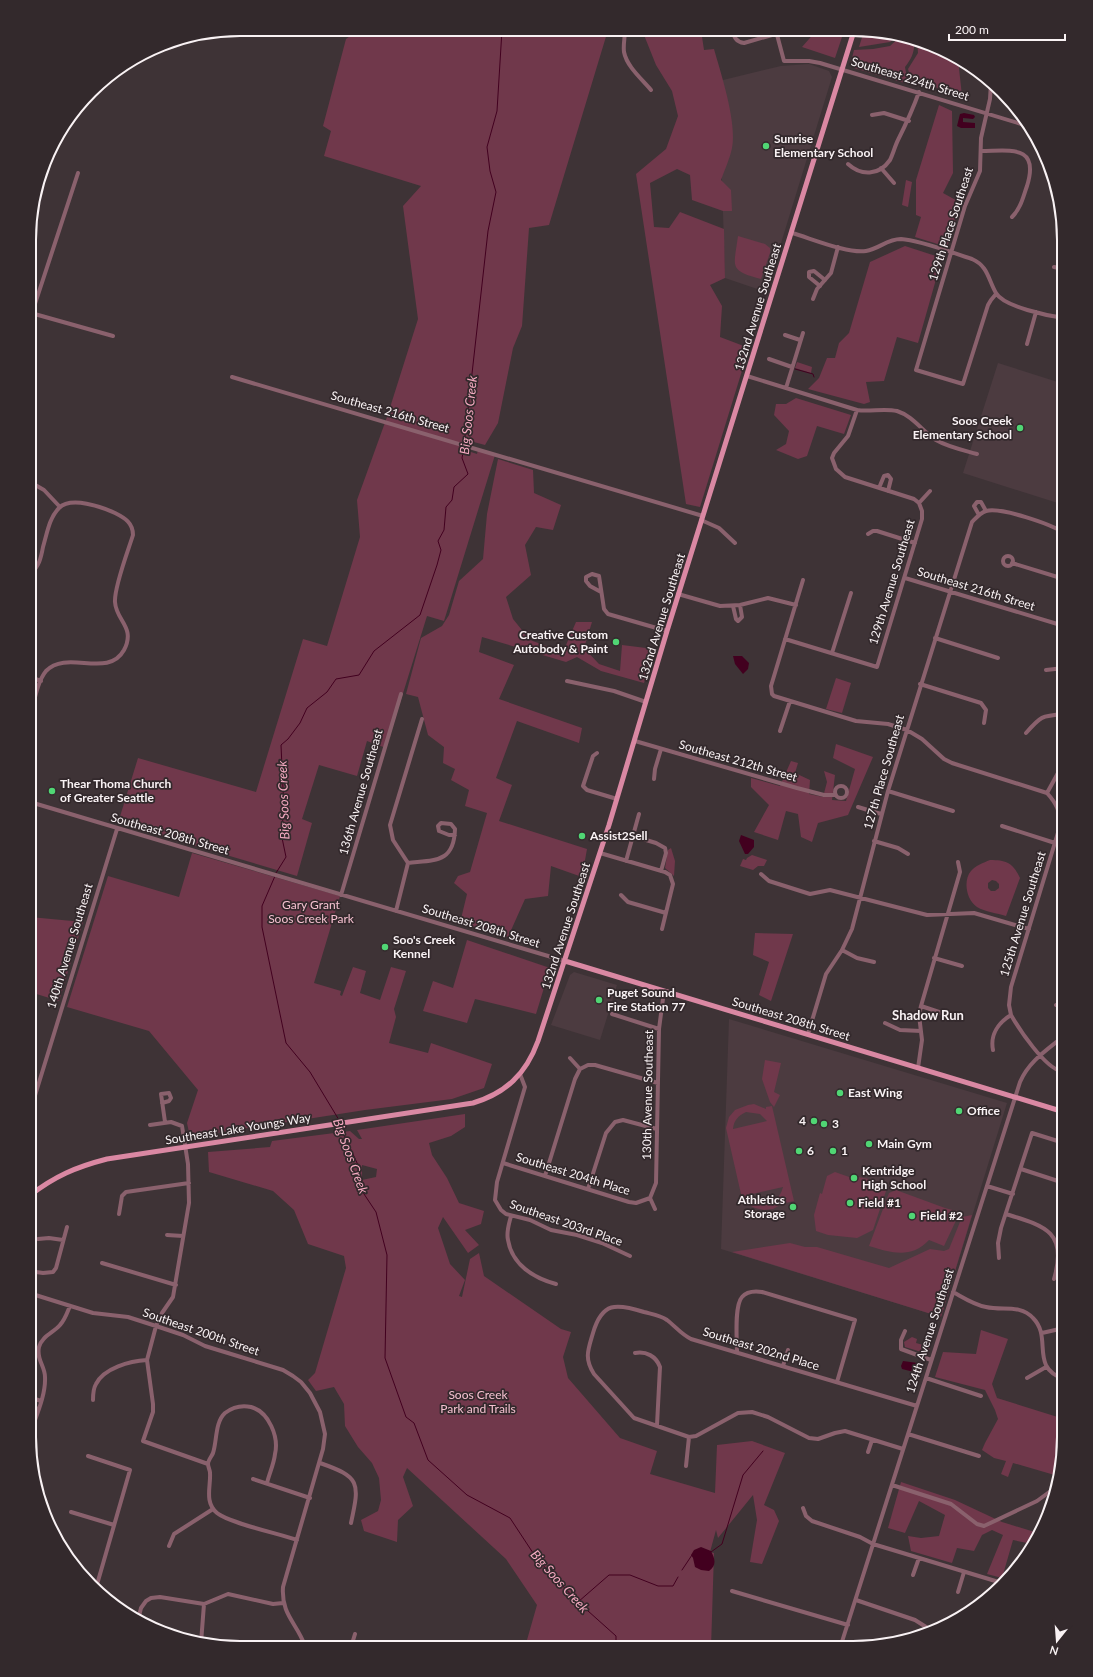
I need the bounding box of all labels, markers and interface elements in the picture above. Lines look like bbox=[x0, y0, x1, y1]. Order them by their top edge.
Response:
scale bar bbox=[949, 16, 1065, 42]
text: 200 m bbox=[955, 22, 989, 37]
street label: Southeast 224th Street bbox=[849, 53, 972, 104]
place label: Sunrise Elementary School bbox=[774, 131, 873, 160]
marker: Sunrise Elementary School bbox=[761, 141, 771, 151]
street label: 129th Place Southeast bbox=[925, 164, 976, 283]
street label: 132nd Avenue Southeast bbox=[731, 241, 784, 372]
water label: Big Soos Creek bbox=[456, 374, 480, 455]
street label: Southeast 216th Street bbox=[329, 387, 452, 436]
place label: Soos Creek Elementary School bbox=[913, 413, 1013, 442]
marker: Soos Creek Elementary School bbox=[1015, 423, 1025, 433]
street label: 129th Avenue Southeast bbox=[865, 517, 918, 646]
street label: 132nd Avenue Southeast bbox=[635, 551, 688, 682]
street label: Southeast 216th Street bbox=[915, 563, 1038, 614]
place label: Creative Custom Autobody & Paint bbox=[512, 627, 609, 656]
marker: Creative Custom Autobody & Paint bbox=[611, 637, 621, 647]
street label: 127th Place Southeast bbox=[860, 712, 907, 831]
street label: 136th Avenue Southeast bbox=[335, 727, 386, 856]
street label: Southeast 212th Street bbox=[677, 736, 800, 785]
water label: Big Soos Creek bbox=[274, 759, 292, 840]
place label: Thear Thoma Church of Greater Seattle bbox=[60, 776, 172, 805]
marker: Thear Thoma Church of Greater Seattle bbox=[47, 786, 57, 796]
street label: Southeast 208th Street bbox=[109, 809, 232, 858]
place label: Assist2Sell bbox=[589, 828, 648, 843]
marker: Assist2Sell bbox=[577, 831, 587, 841]
street label: 125th Avenue Southeast bbox=[996, 849, 1049, 978]
street label: 132nd Avenue Southeast bbox=[538, 860, 593, 991]
street label: 140th Avenue Southeast bbox=[43, 881, 96, 1010]
park label: Gary Grant Soos Creek Park bbox=[268, 897, 355, 926]
street label: Southeast 208th Street bbox=[420, 900, 543, 951]
place label: Soo's Creek Kennel bbox=[393, 932, 456, 961]
marker: Soo's Creek Kennel bbox=[380, 942, 390, 952]
place label: Puget Sound Fire Station 77 bbox=[607, 985, 686, 1014]
street label: Southeast 208th Street bbox=[730, 993, 853, 1044]
marker: Puget Sound Fire Station 77 bbox=[594, 995, 604, 1005]
district label: Shadow Run bbox=[892, 1007, 964, 1023]
street label: 130th Avenue Southeast bbox=[639, 1029, 656, 1160]
place label: East Wing bbox=[848, 1085, 903, 1100]
marker: East Wing bbox=[835, 1088, 845, 1098]
place label: Office bbox=[967, 1103, 1000, 1118]
marker: Office bbox=[954, 1106, 964, 1116]
street label: Southeast Lake Youngs Way bbox=[164, 1109, 313, 1147]
place label: 4 bbox=[799, 1113, 806, 1128]
water label: Big Soos Creek bbox=[330, 1116, 372, 1197]
marker: 4 bbox=[809, 1116, 819, 1126]
place label: 3 bbox=[832, 1116, 839, 1131]
marker: 3 bbox=[819, 1119, 829, 1129]
place label: Main Gym bbox=[877, 1136, 932, 1151]
marker: Main Gym bbox=[864, 1139, 874, 1149]
place label: 6 bbox=[807, 1143, 814, 1158]
place label: 1 bbox=[841, 1143, 848, 1158]
marker: 6 bbox=[794, 1146, 804, 1156]
marker: 1 bbox=[828, 1146, 838, 1156]
street label: Southeast 204th Place bbox=[514, 1149, 632, 1198]
place label: Kentridge High School bbox=[862, 1163, 926, 1192]
marker: Kentridge High School bbox=[849, 1173, 859, 1183]
place label: Athletics Storage bbox=[737, 1192, 786, 1221]
place label: Field #1 bbox=[858, 1195, 901, 1210]
street label: Southeast 203rd Place bbox=[508, 1196, 625, 1249]
marker: Field #1 bbox=[845, 1198, 855, 1208]
marker: Athletics Storage bbox=[788, 1202, 798, 1212]
place label: Field #2 bbox=[920, 1208, 963, 1223]
marker: Field #2 bbox=[907, 1211, 917, 1221]
street label: 124th Avenue Southeast bbox=[902, 1266, 957, 1395]
street label: Southeast 200th Street bbox=[141, 1305, 262, 1359]
street label: Southeast 202nd Place bbox=[701, 1324, 821, 1373]
park label: Soos Creek Park and Trails bbox=[440, 1387, 516, 1416]
water label: Big Soos Creek bbox=[528, 1546, 593, 1616]
north arrow bbox=[1037, 1621, 1077, 1661]
text: N bbox=[1048, 1644, 1060, 1658]

